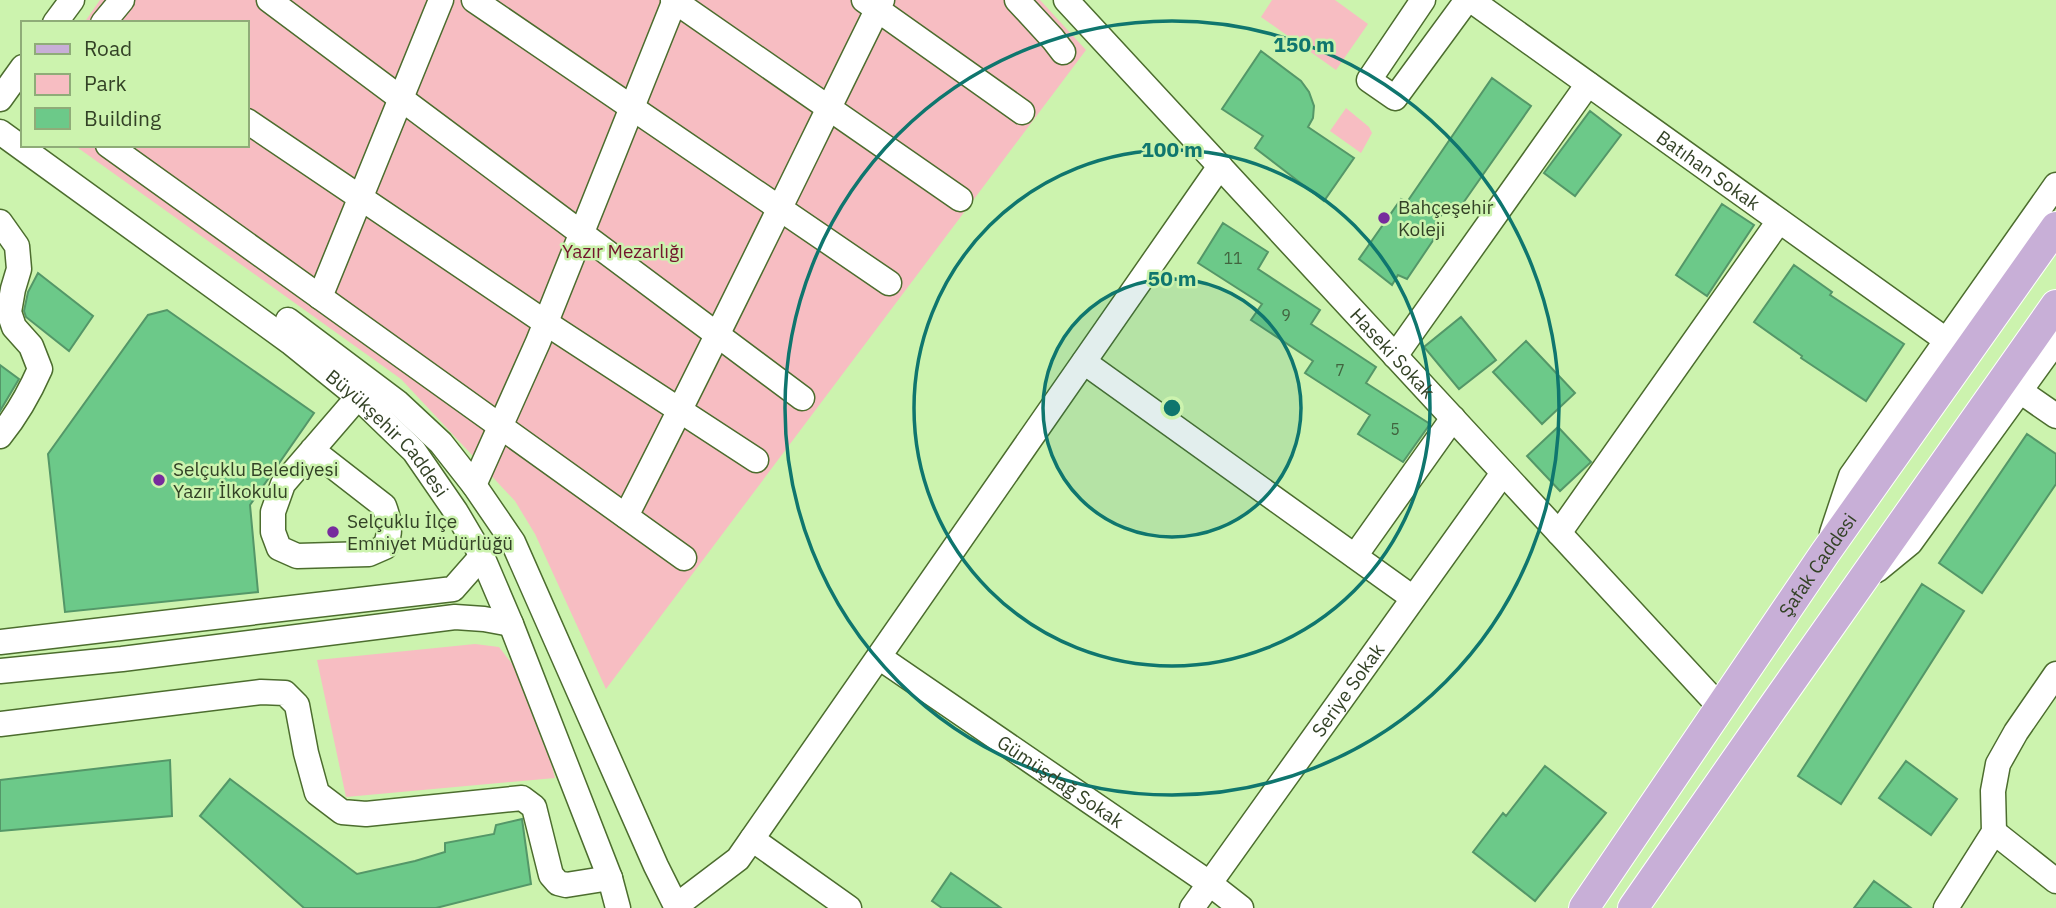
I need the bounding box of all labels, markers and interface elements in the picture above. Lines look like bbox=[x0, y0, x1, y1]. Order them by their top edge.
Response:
legend bbox=[21, 21, 248, 147]
text: 150 m bbox=[1273, 30, 1335, 58]
text: Road bbox=[84, 34, 132, 62]
text: Park bbox=[84, 69, 127, 97]
text: Building bbox=[84, 104, 161, 132]
street label: Batıhan Sokak bbox=[1652, 125, 1765, 215]
text: 100 m bbox=[1141, 135, 1203, 163]
place label: Bahçeşehir Koleji bbox=[1398, 195, 1493, 241]
marker: Bahçeşehir Koleji bbox=[1376, 210, 1392, 226]
park label: Yazır Mezarlığı bbox=[562, 239, 684, 263]
house number: 11 bbox=[1223, 248, 1243, 268]
text: 50 m bbox=[1148, 264, 1196, 292]
street label: Haseki Sokak bbox=[1345, 303, 1440, 403]
house number: 9 bbox=[1281, 305, 1291, 325]
house number: 7 bbox=[1335, 360, 1345, 380]
street label: Büyükşehir Caddesi bbox=[321, 364, 454, 501]
centre of rings bbox=[1160, 396, 1184, 420]
house number: 5 bbox=[1390, 419, 1400, 439]
place label: Selçuklu Belediyesi Yazır İlkokulu bbox=[173, 457, 338, 503]
marker: Selçuklu Belediyesi Yazır İlkokulu bbox=[151, 472, 167, 488]
street label: Şafak Caddesi bbox=[1773, 508, 1861, 621]
place label: Selçuklu İlçe Emniyet Müdürlüğü bbox=[347, 509, 513, 555]
marker: Selçuklu İlçe Emniyet Müdürlüğü bbox=[325, 524, 341, 540]
street label: Seriye Sokak bbox=[1306, 639, 1389, 741]
street label: Gümüşdağ Sokak bbox=[993, 730, 1128, 833]

